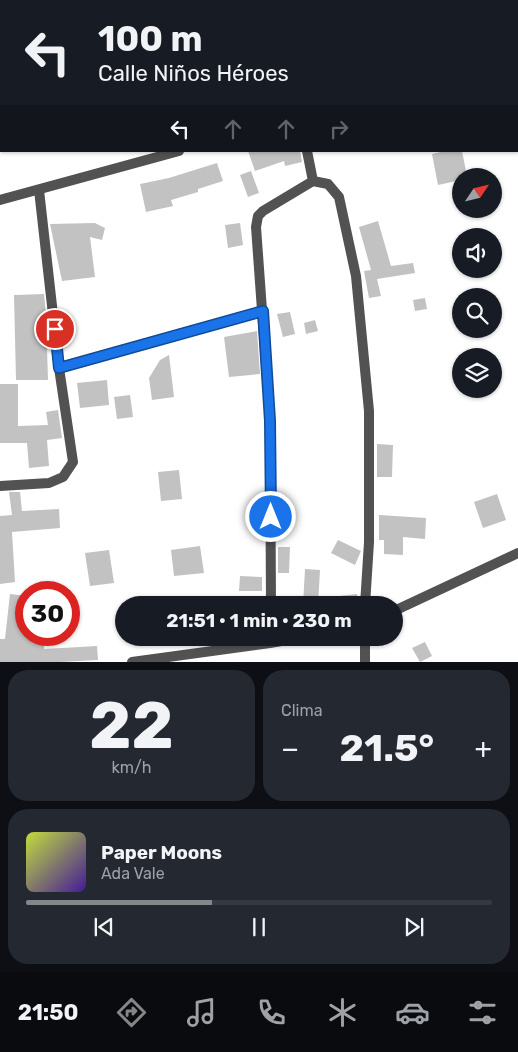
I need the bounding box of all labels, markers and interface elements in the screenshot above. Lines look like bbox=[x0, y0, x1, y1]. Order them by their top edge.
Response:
text: 100 m bbox=[98, 18, 203, 60]
icon: left bbox=[15, 20, 80, 85]
text: Calle Niños Héroes bbox=[98, 60, 289, 87]
icon: left bbox=[166, 115, 194, 143]
icon: ahead bbox=[219, 115, 247, 143]
icon: ahead bbox=[272, 115, 300, 143]
icon: right bbox=[325, 115, 353, 143]
north arrow bbox=[452, 168, 502, 218]
map controls bbox=[452, 168, 502, 398]
button: sound bbox=[452, 228, 502, 278]
button: search bbox=[452, 288, 502, 338]
pin bbox=[34, 308, 76, 350]
icon: arrive bbox=[41, 315, 69, 343]
button: layers bbox=[452, 348, 502, 398]
position arrow bbox=[244, 490, 296, 542]
speed limit sign: 30 bbox=[15, 581, 80, 646]
text: 21:51 · 1 min · 230 m bbox=[166, 609, 352, 632]
text: 22 bbox=[89, 687, 174, 764]
text: Clima bbox=[281, 701, 322, 720]
text: 21.5° bbox=[340, 725, 434, 771]
text: − bbox=[281, 732, 299, 765]
text: + bbox=[475, 732, 492, 765]
text: km/h bbox=[112, 758, 151, 777]
text: Paper Moons bbox=[101, 841, 222, 864]
text: Ada Vale bbox=[101, 864, 165, 883]
icon: previous bbox=[90, 913, 118, 941]
icon: pause bbox=[245, 913, 273, 941]
icon: next bbox=[400, 913, 428, 941]
icon: directions bbox=[114, 995, 149, 1030]
icon: music bbox=[184, 995, 219, 1030]
icon: phone bbox=[254, 995, 289, 1030]
icon: climate bbox=[325, 995, 360, 1030]
icon: car bbox=[395, 995, 430, 1030]
icon: filters bbox=[465, 995, 500, 1030]
text: 21:50 bbox=[18, 999, 78, 1026]

